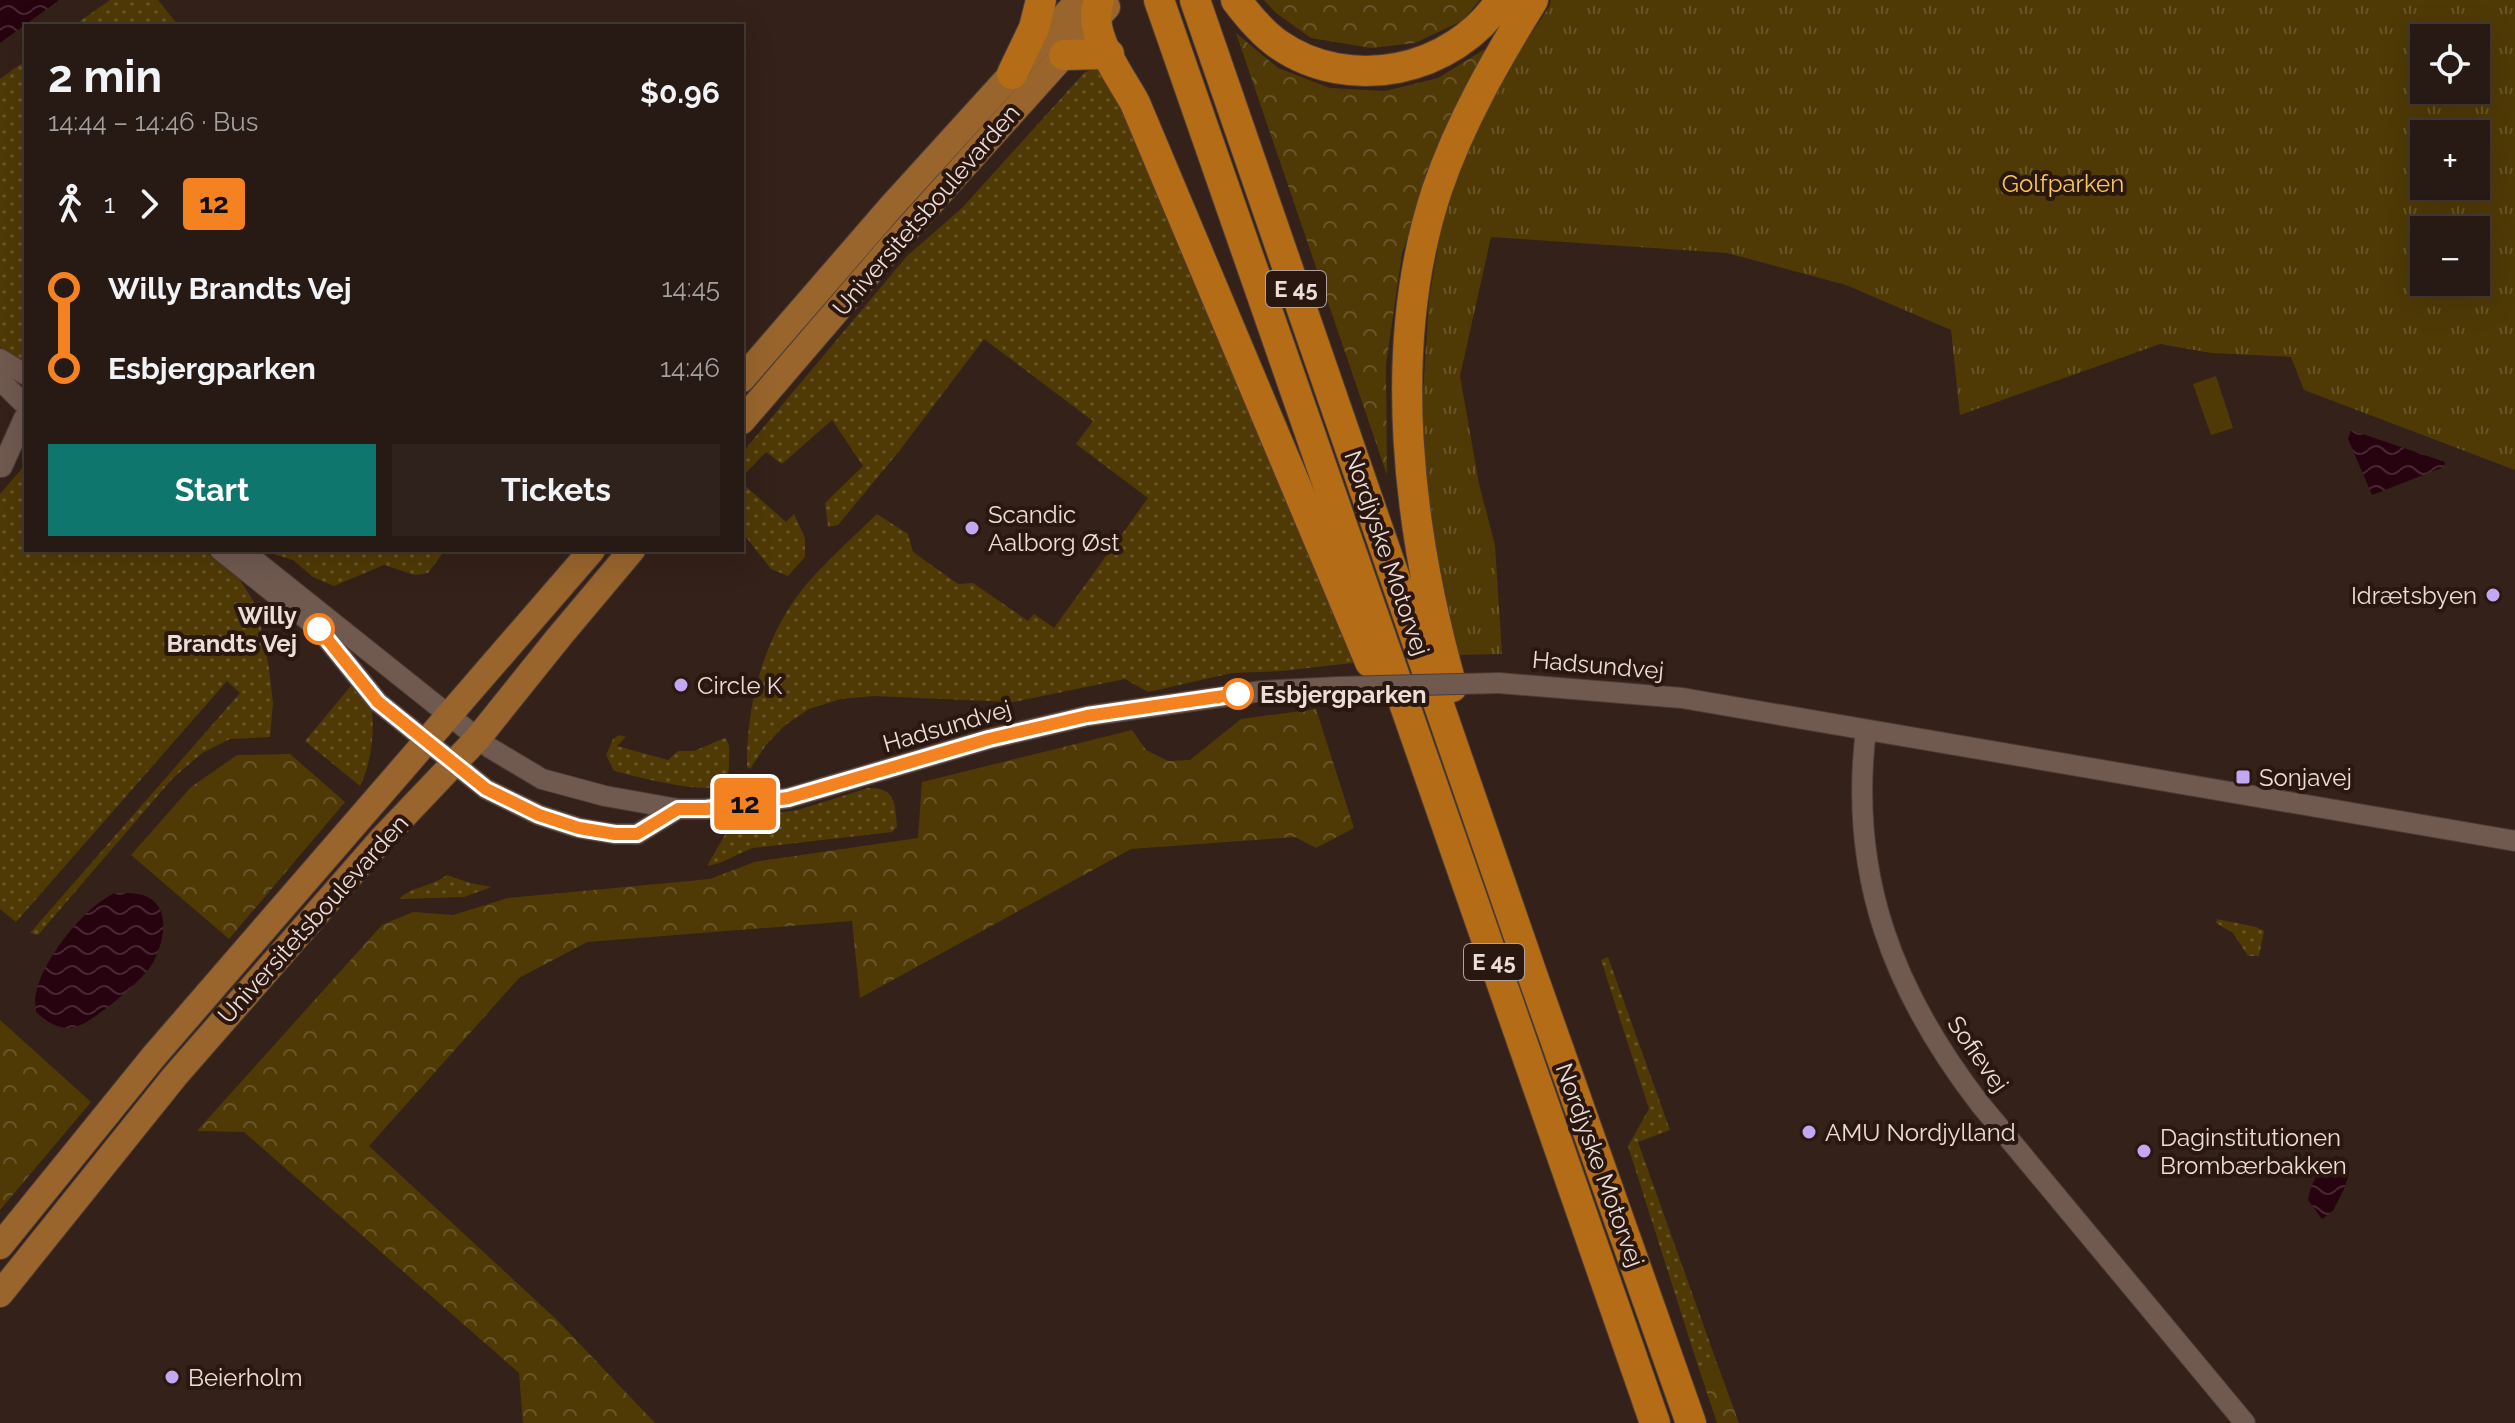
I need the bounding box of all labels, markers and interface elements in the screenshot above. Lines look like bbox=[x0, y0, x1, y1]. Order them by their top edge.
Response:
map controls bbox=[2410, 24, 2490, 296]
button: locate bbox=[2410, 24, 2490, 104]
text: 2 min bbox=[48, 51, 162, 102]
text: $0.96 bbox=[640, 75, 720, 110]
street label: Universitetsboulevarden bbox=[826, 98, 1026, 322]
text: 14:44 – 14:46 · Bus bbox=[48, 107, 258, 137]
button: + bbox=[2410, 120, 2490, 200]
park label: Golfparken bbox=[2002, 169, 2124, 198]
icon: walk bbox=[48, 182, 92, 226]
icon: forward bbox=[127, 182, 171, 226]
text: 12 bbox=[199, 187, 229, 220]
text: 1 bbox=[104, 189, 115, 219]
button: − bbox=[2410, 216, 2490, 296]
text: Willy Brandts Vej bbox=[108, 271, 352, 306]
road number: E 45 bbox=[1266, 271, 1326, 307]
text: 14:45 bbox=[661, 273, 720, 303]
text: Esbjergparken bbox=[108, 351, 316, 386]
text: 14:46 bbox=[660, 353, 720, 383]
button: Start bbox=[48, 444, 376, 536]
button: Tickets bbox=[392, 444, 720, 536]
street label: Nordjyske Motorvej bbox=[1338, 447, 1436, 659]
place label: Scandic Aalborg Øst bbox=[988, 500, 1119, 557]
marker: Scandic Aalborg Øst bbox=[963, 519, 981, 537]
place label: Idrætsbyen bbox=[2351, 581, 2477, 610]
marker: Idrætsbyen bbox=[2484, 586, 2502, 604]
place label: Willy Brandts Vej bbox=[167, 601, 297, 658]
marker: Willy Brandts Vej bbox=[304, 614, 334, 644]
street label: Hadsundvej bbox=[1531, 645, 1665, 685]
place label: Circle K bbox=[697, 671, 783, 700]
marker: Circle K bbox=[672, 676, 690, 694]
marker: Esbjergparken bbox=[1223, 679, 1253, 709]
place label: Esbjergparken bbox=[1260, 680, 1426, 709]
street label: Hadsundvej bbox=[879, 694, 1015, 758]
place label: Sonjavej bbox=[2259, 763, 2352, 792]
marker: Sonjavej bbox=[2234, 768, 2252, 786]
line badge: 12 bbox=[709, 778, 781, 830]
text: 12 bbox=[730, 787, 760, 820]
street label: Universitetsboulevarden bbox=[212, 809, 414, 1029]
road number: E 45 bbox=[1464, 944, 1524, 980]
street label: Sofievej bbox=[1941, 1010, 2015, 1098]
street label: Nordjyske Motorvej bbox=[1550, 1059, 1650, 1271]
place label: AMU Nordjylland bbox=[1825, 1118, 2016, 1147]
marker: AMU Nordjylland bbox=[1800, 1123, 1818, 1141]
place label: Daginstitutionen Brombærbakken bbox=[2160, 1123, 2347, 1180]
marker: Daginstitutionen Brombærbakken bbox=[2135, 1142, 2153, 1160]
place label: Beierholm bbox=[188, 1363, 303, 1392]
marker: Beierholm bbox=[163, 1368, 181, 1386]

